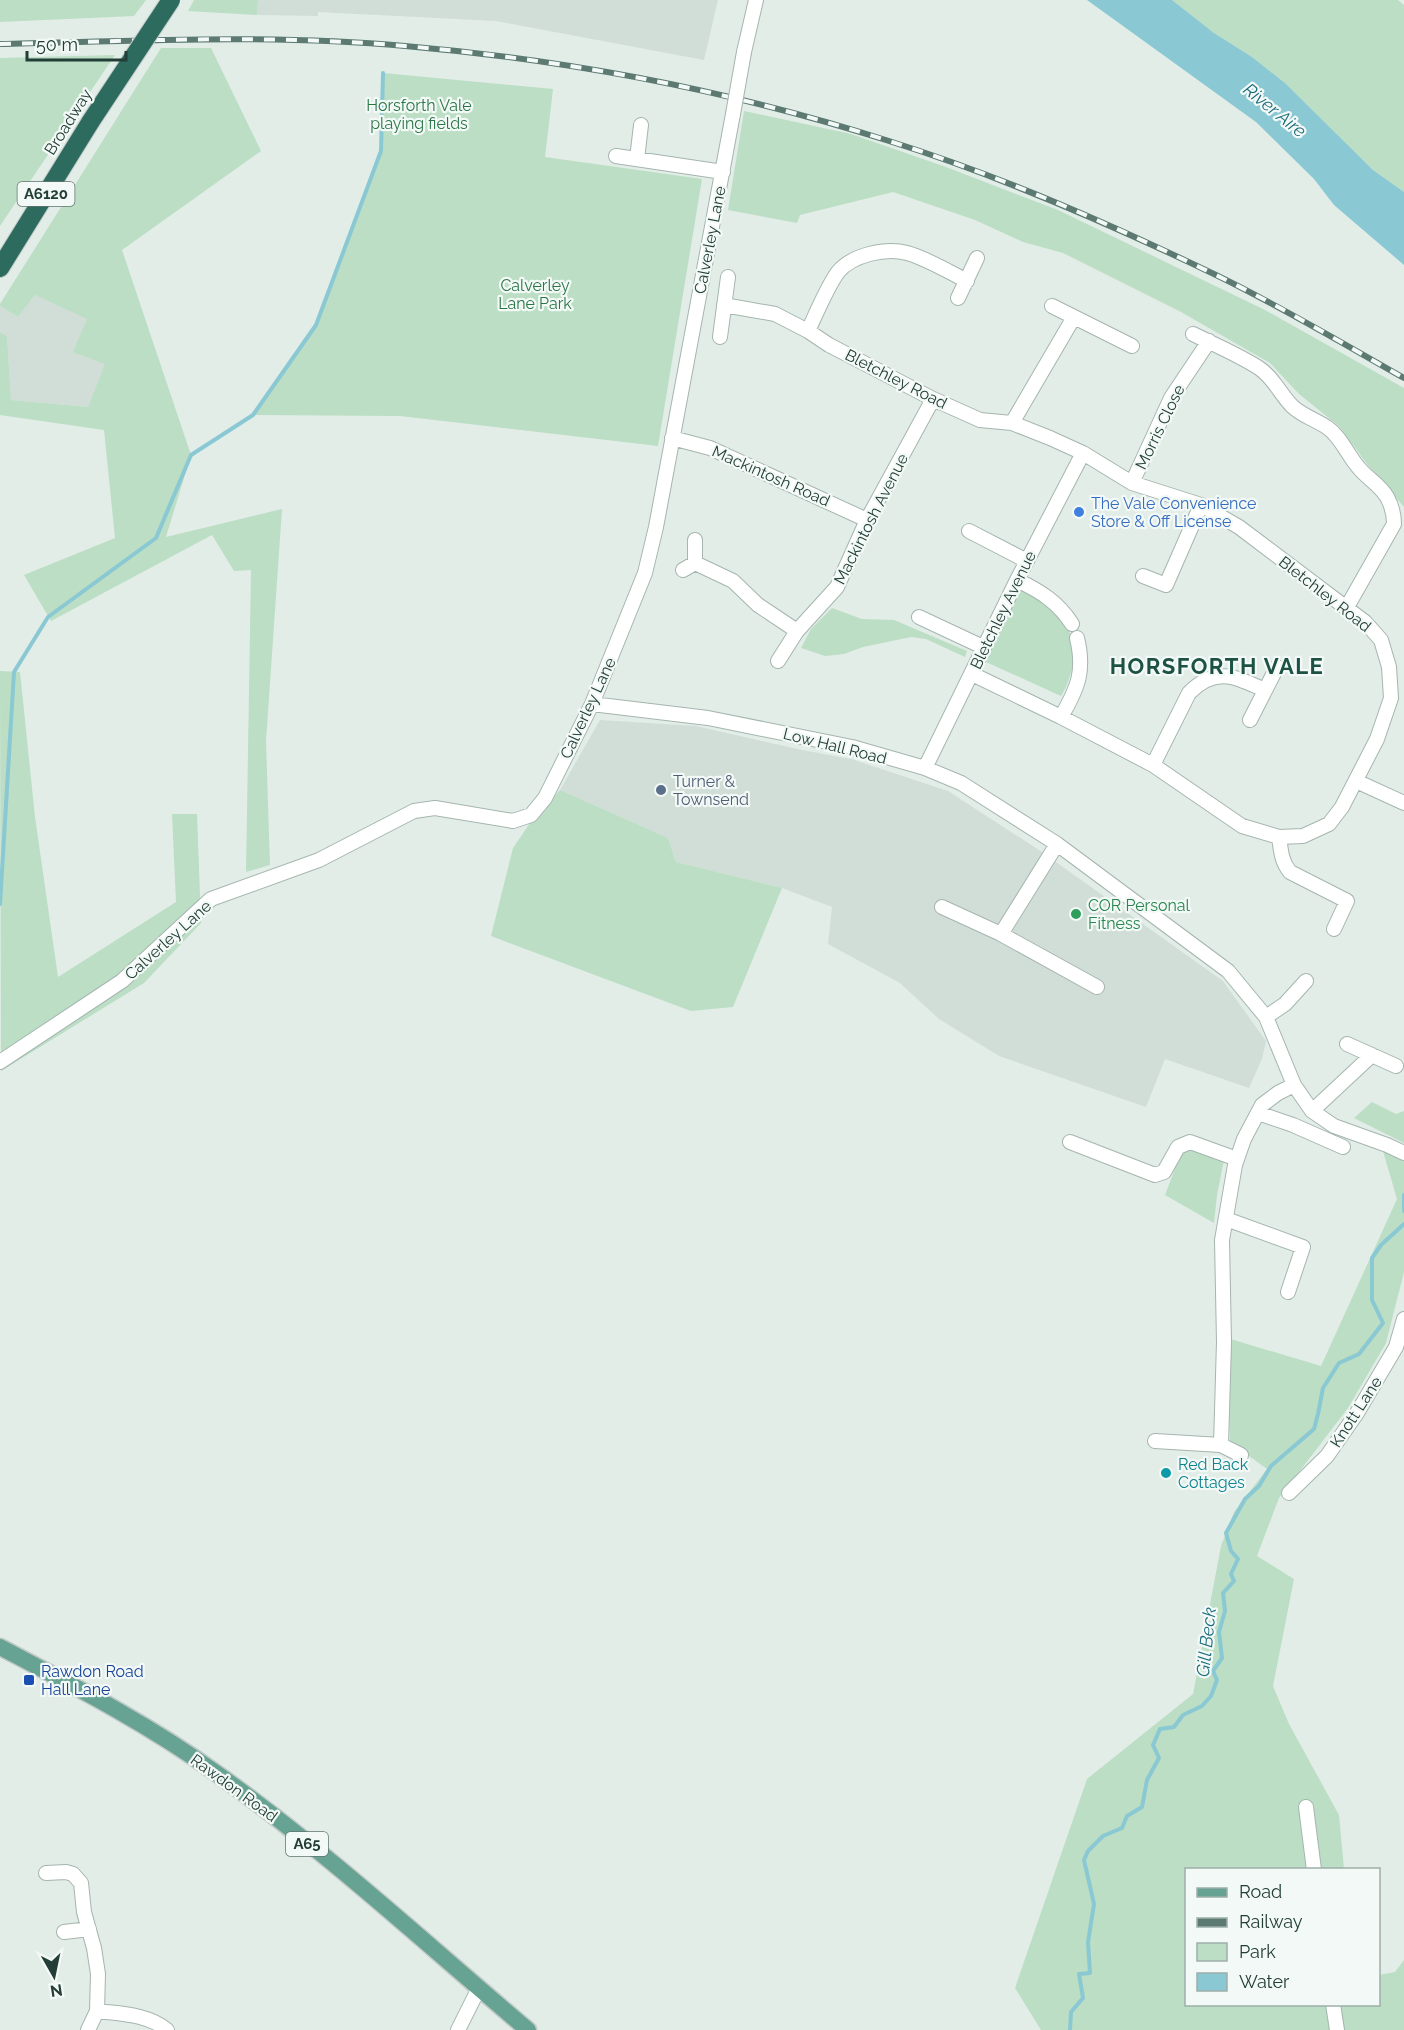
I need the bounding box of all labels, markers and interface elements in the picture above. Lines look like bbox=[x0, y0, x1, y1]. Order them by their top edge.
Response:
scale bar bbox=[27, 24, 126, 62]
text: 50 m bbox=[36, 34, 78, 55]
water label: River Aire bbox=[1240, 78, 1311, 142]
street label: Broadway bbox=[40, 85, 96, 158]
park label: Horsforth Vale playing fields bbox=[366, 96, 472, 133]
road number: A6120 bbox=[18, 182, 74, 206]
street label: Calverley Lane bbox=[690, 184, 730, 296]
park label: Calverley Lane Park bbox=[498, 276, 572, 313]
street label: Bletchley Road bbox=[842, 345, 950, 413]
street label: Morris Close bbox=[1131, 382, 1189, 472]
street label: Mackintosh Road bbox=[709, 442, 833, 511]
street label: Mackintosh Avenue bbox=[830, 450, 912, 588]
place label: The Vale Convenience Store & Off License bbox=[1091, 494, 1257, 531]
marker: The Vale Convenience Store & Off License bbox=[1072, 505, 1086, 519]
street label: Bletchley Avenue bbox=[966, 548, 1040, 672]
street label: Bletchley Road bbox=[1275, 552, 1375, 636]
district label: HORSFORTH VALE bbox=[1110, 653, 1324, 679]
street label: Calverley Lane bbox=[556, 654, 620, 762]
street label: Low Hall Road bbox=[781, 724, 889, 768]
place label: Turner & Townsend bbox=[673, 772, 749, 809]
marker: Turner & Townsend bbox=[654, 783, 668, 797]
street label: Calverley Lane bbox=[121, 896, 215, 984]
place label: COR Personal Fitness bbox=[1088, 896, 1190, 933]
marker: COR Personal Fitness bbox=[1069, 907, 1083, 921]
street label: Knott Lane bbox=[1326, 1373, 1386, 1451]
place label: Red Back Cottages bbox=[1178, 1455, 1249, 1492]
marker: Red Back Cottages bbox=[1159, 1466, 1173, 1480]
water label: Gill Beck bbox=[1192, 1606, 1220, 1678]
place label: Rawdon Road Hall Lane bbox=[41, 1662, 144, 1699]
marker: Rawdon Road Hall Lane bbox=[22, 1673, 36, 1687]
street label: Rawdon Road bbox=[187, 1750, 281, 1826]
road number: A65 bbox=[286, 1832, 328, 1856]
legend bbox=[1185, 1868, 1380, 2006]
text: Road bbox=[1239, 1881, 1282, 1902]
text: Railway bbox=[1239, 1911, 1303, 1932]
text: Park bbox=[1239, 1941, 1276, 1962]
north arrow bbox=[24, 1946, 84, 2006]
text: Water bbox=[1239, 1971, 1290, 1992]
text: N bbox=[49, 1980, 64, 2001]

